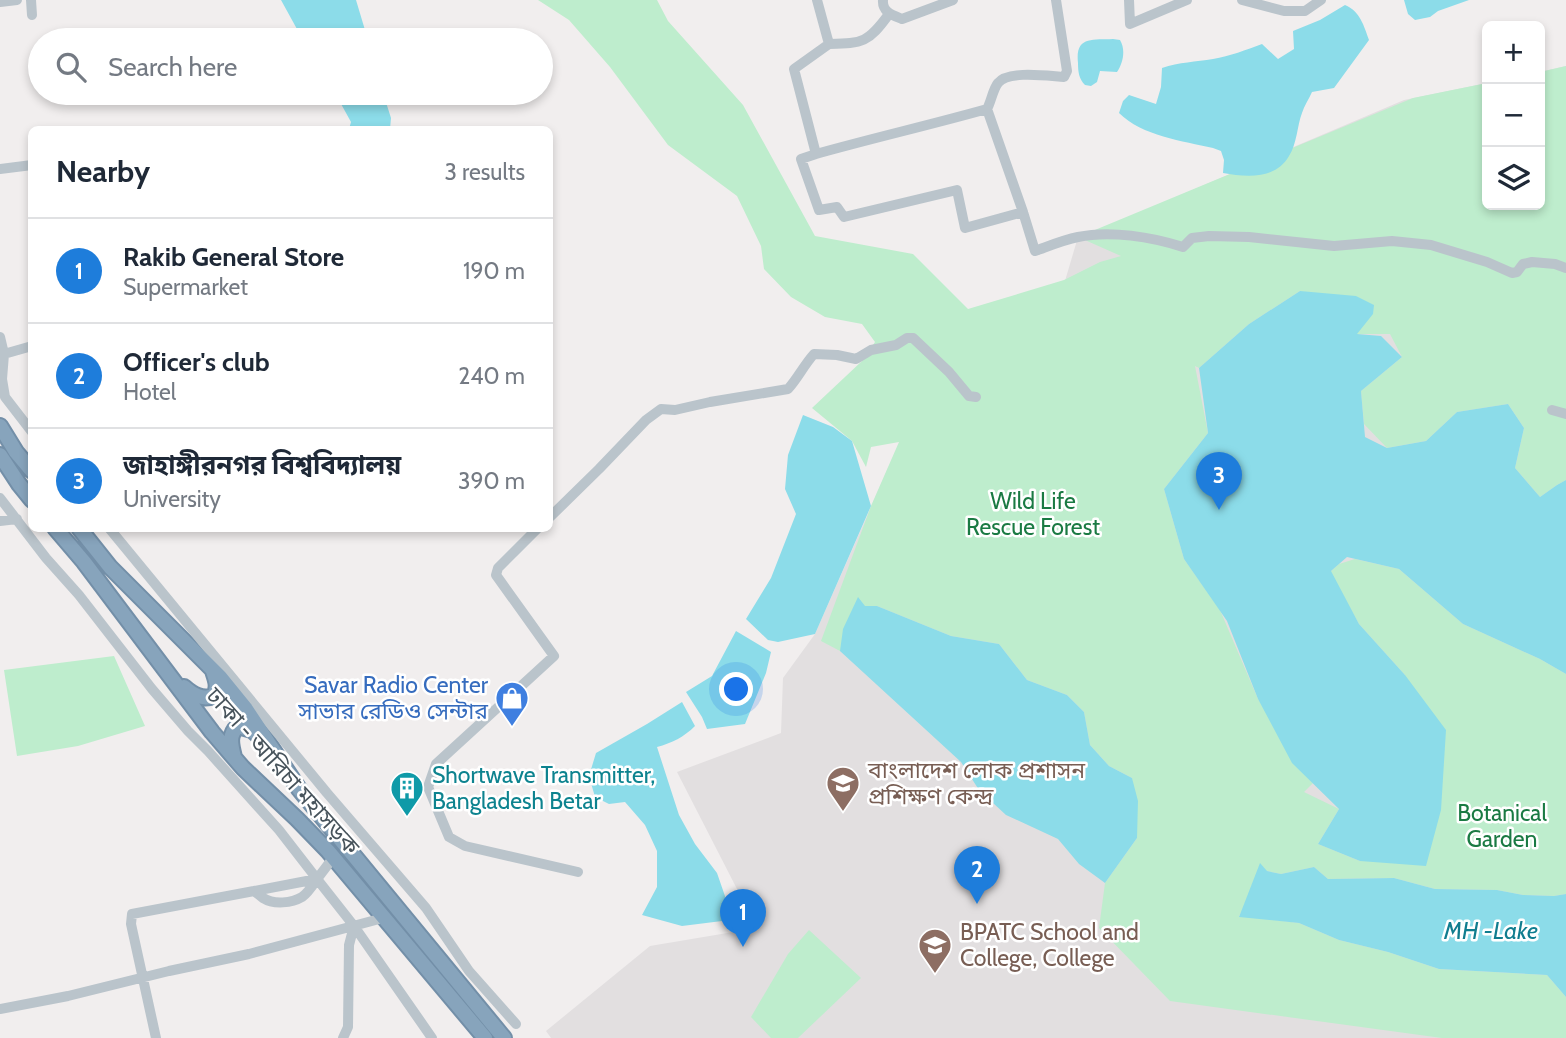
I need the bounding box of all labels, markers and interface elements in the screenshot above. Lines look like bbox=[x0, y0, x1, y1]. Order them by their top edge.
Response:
map controls bbox=[1482, 21, 1545, 210]
button: + bbox=[1482, 21, 1545, 84]
search box bbox=[28, 28, 553, 105]
icon: search bbox=[52, 48, 90, 86]
text: Search here bbox=[108, 51, 237, 83]
button: − bbox=[1482, 84, 1545, 147]
button: layers bbox=[1482, 147, 1545, 210]
text: Nearby bbox=[56, 153, 150, 190]
text: 3 results bbox=[444, 158, 525, 186]
text: Rakib General Store bbox=[123, 241, 344, 273]
text: 1 bbox=[75, 257, 83, 285]
text: 190 m bbox=[463, 257, 525, 285]
text: Supermarket bbox=[123, 273, 248, 301]
text: Officer's club bbox=[123, 346, 270, 378]
text: 2 bbox=[73, 362, 85, 390]
text: 240 m bbox=[458, 362, 525, 390]
text: Hotel bbox=[123, 378, 176, 406]
text: জাহাঙ্গীরনগর বিশ্ববিদ্যালয় bbox=[123, 449, 401, 481]
pin: 3 bbox=[1196, 452, 1242, 510]
text: 3 bbox=[73, 467, 85, 495]
text: 390 m bbox=[458, 467, 525, 495]
text: University bbox=[123, 485, 221, 513]
park label: Wild Life Rescue Forest bbox=[966, 487, 1100, 541]
place label: Savar Radio Center সাভার রেডিও সেন্টার bbox=[297, 671, 489, 725]
your location bbox=[719, 672, 753, 706]
shop icon: Savar Radio Center সাভার রেডিও সেন্টার bbox=[493, 679, 531, 728]
street label: ঢাকা - আরিচা মহাসড়ক bbox=[200, 681, 366, 861]
place label: বাংলাদেশ লোক প্রশাসন প্রশিক্ষণ কেন্দ্র bbox=[867, 756, 1086, 810]
place label: Shortwave Transmitter, Bangladesh Betar bbox=[432, 761, 655, 815]
school or university icon: বাংলাদেশ লোক প্রশাসন প্রশিক্ষণ কেন্দ্র bbox=[824, 764, 862, 813]
building icon: Shortwave Transmitter, Bangladesh Betar bbox=[388, 769, 426, 818]
park label: Botanical Garden bbox=[1457, 799, 1547, 853]
pin: 2 bbox=[954, 846, 1000, 904]
pin: 1 bbox=[720, 889, 766, 947]
water label: MH -Lake bbox=[1443, 916, 1538, 945]
place label: BPATC School and College, College bbox=[960, 918, 1139, 972]
school or university icon: BPATC School and College, College bbox=[916, 926, 954, 975]

